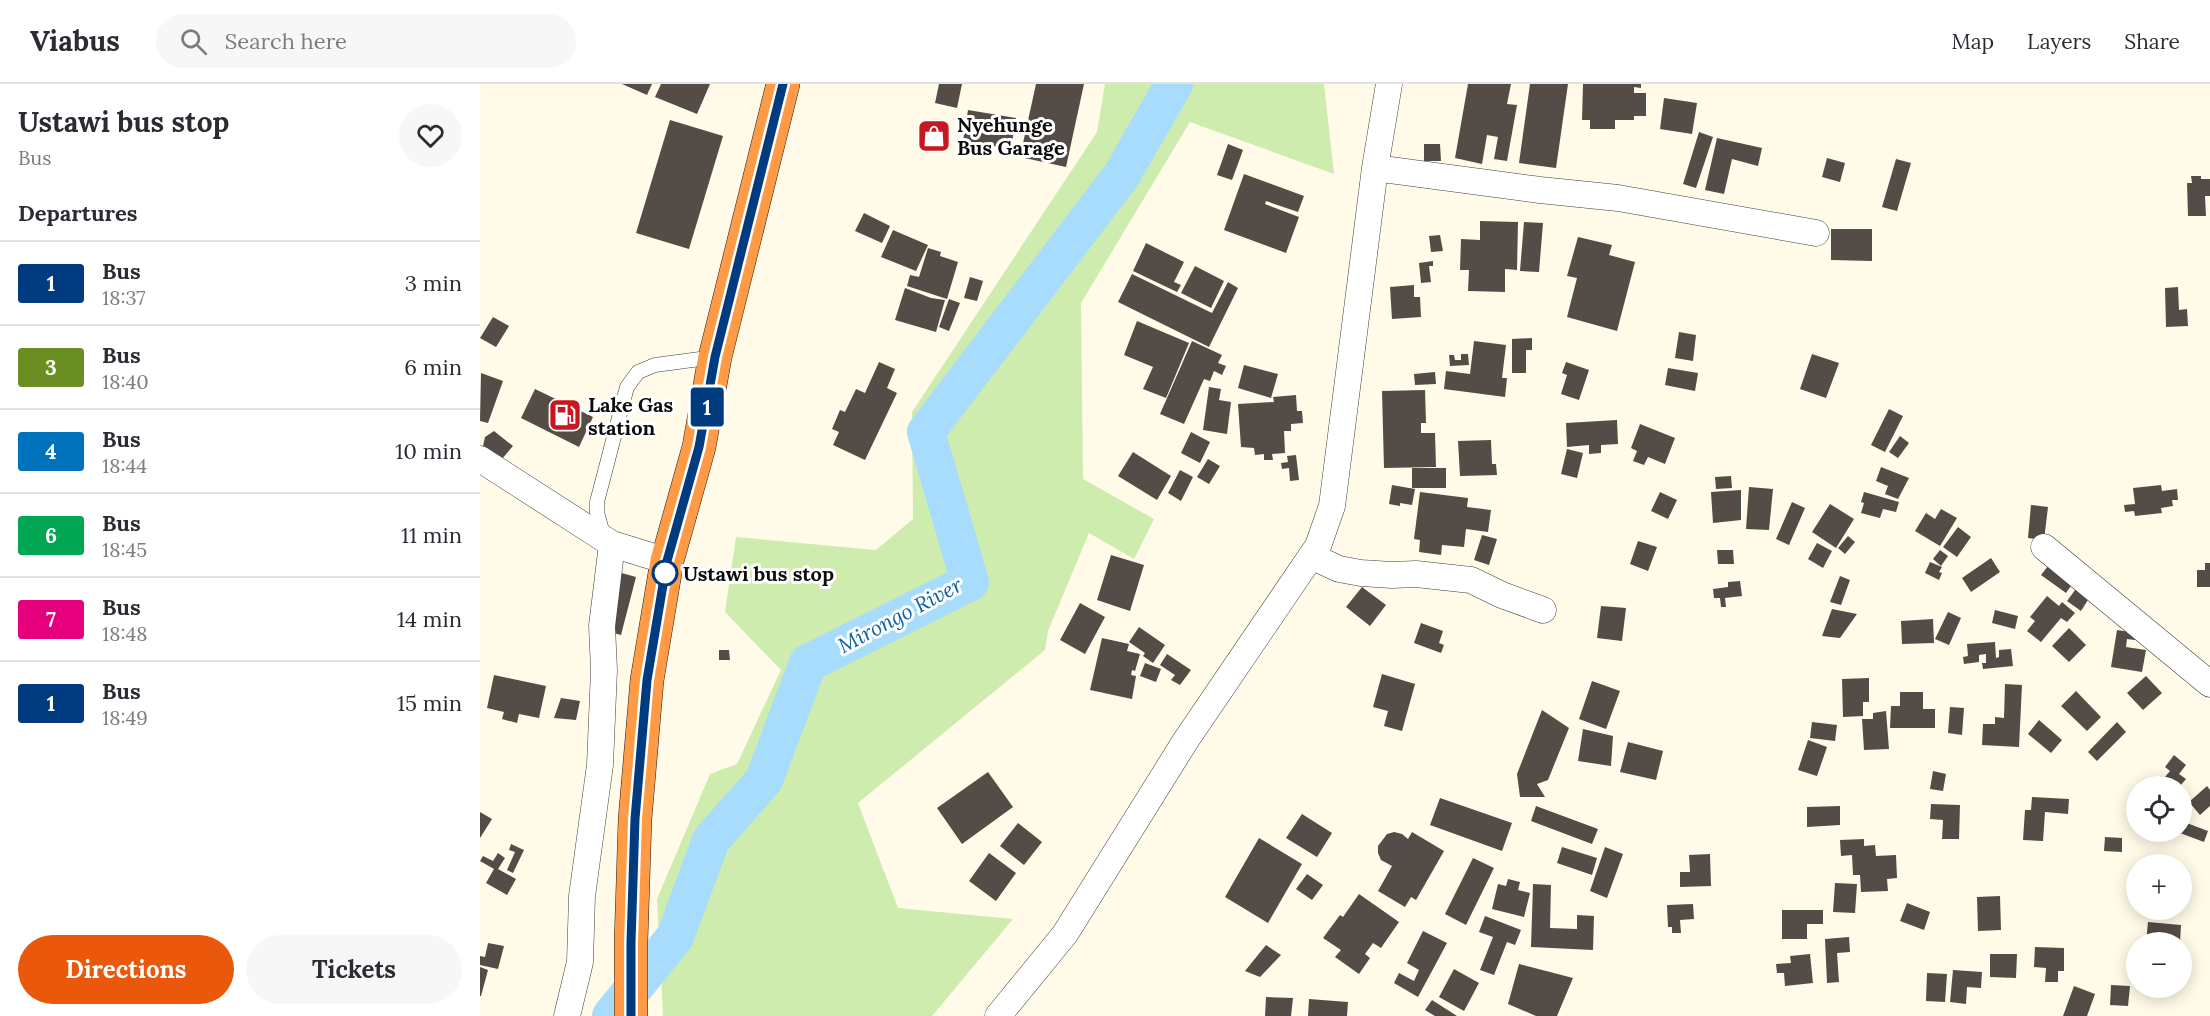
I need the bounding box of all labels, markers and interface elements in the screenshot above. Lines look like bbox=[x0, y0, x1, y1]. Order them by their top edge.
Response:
search box bbox=[156, 14, 576, 68]
text: Viabus bbox=[30, 23, 120, 59]
icon: search bbox=[177, 25, 210, 58]
text: Search here bbox=[225, 27, 347, 55]
text: Map bbox=[1951, 28, 1994, 55]
text: Layers bbox=[2027, 28, 2091, 55]
text: Share bbox=[2124, 28, 2180, 55]
text: Ustawi bus stop bbox=[18, 104, 229, 140]
button: heart bbox=[399, 104, 462, 167]
place label: Nyehunge Bus Garage bbox=[957, 112, 1065, 160]
shop icon: Nyehunge Bus Garage bbox=[916, 118, 952, 154]
text: Bus bbox=[18, 145, 52, 170]
text: Departures bbox=[18, 199, 137, 227]
text: Bus bbox=[102, 257, 141, 285]
text: 3 min bbox=[405, 269, 462, 297]
text: 1 bbox=[47, 270, 55, 297]
text: 18:37 bbox=[102, 285, 145, 310]
text: Bus bbox=[102, 341, 141, 369]
text: 6 min bbox=[404, 353, 462, 381]
text: 3 bbox=[45, 354, 57, 381]
text: 18:40 bbox=[102, 369, 149, 394]
line badge: 1 bbox=[688, 388, 726, 426]
place label: Lake Gas station bbox=[588, 392, 674, 440]
text: 1 bbox=[703, 394, 711, 421]
fuel station icon: Lake Gas station bbox=[547, 397, 583, 433]
text: Bus bbox=[102, 425, 141, 453]
text: 10 min bbox=[395, 437, 462, 465]
text: 4 bbox=[45, 438, 57, 465]
text: 18:44 bbox=[102, 453, 147, 478]
text: Bus bbox=[102, 509, 141, 537]
text: 11 min bbox=[401, 521, 462, 549]
text: 6 bbox=[45, 522, 57, 549]
text: 18:45 bbox=[102, 537, 147, 562]
marker: Ustawi bus stop bbox=[652, 560, 678, 586]
place label: Ustawi bus stop bbox=[683, 561, 834, 586]
water label: Mirongo River bbox=[833, 571, 967, 659]
text: Bus bbox=[102, 593, 141, 621]
text: 14 min bbox=[397, 605, 462, 633]
text: 7 bbox=[46, 606, 56, 633]
text: 18:48 bbox=[102, 621, 148, 646]
text: Bus bbox=[102, 677, 141, 705]
text: 15 min bbox=[397, 689, 462, 717]
text: 1 bbox=[47, 690, 55, 717]
text: 18:49 bbox=[102, 705, 148, 730]
map controls bbox=[2126, 776, 2192, 998]
button: locate bbox=[2126, 776, 2192, 842]
button: + bbox=[2126, 854, 2192, 920]
button: − bbox=[2126, 932, 2192, 998]
button: Directions bbox=[18, 935, 234, 1004]
button: Tickets bbox=[246, 935, 462, 1004]

